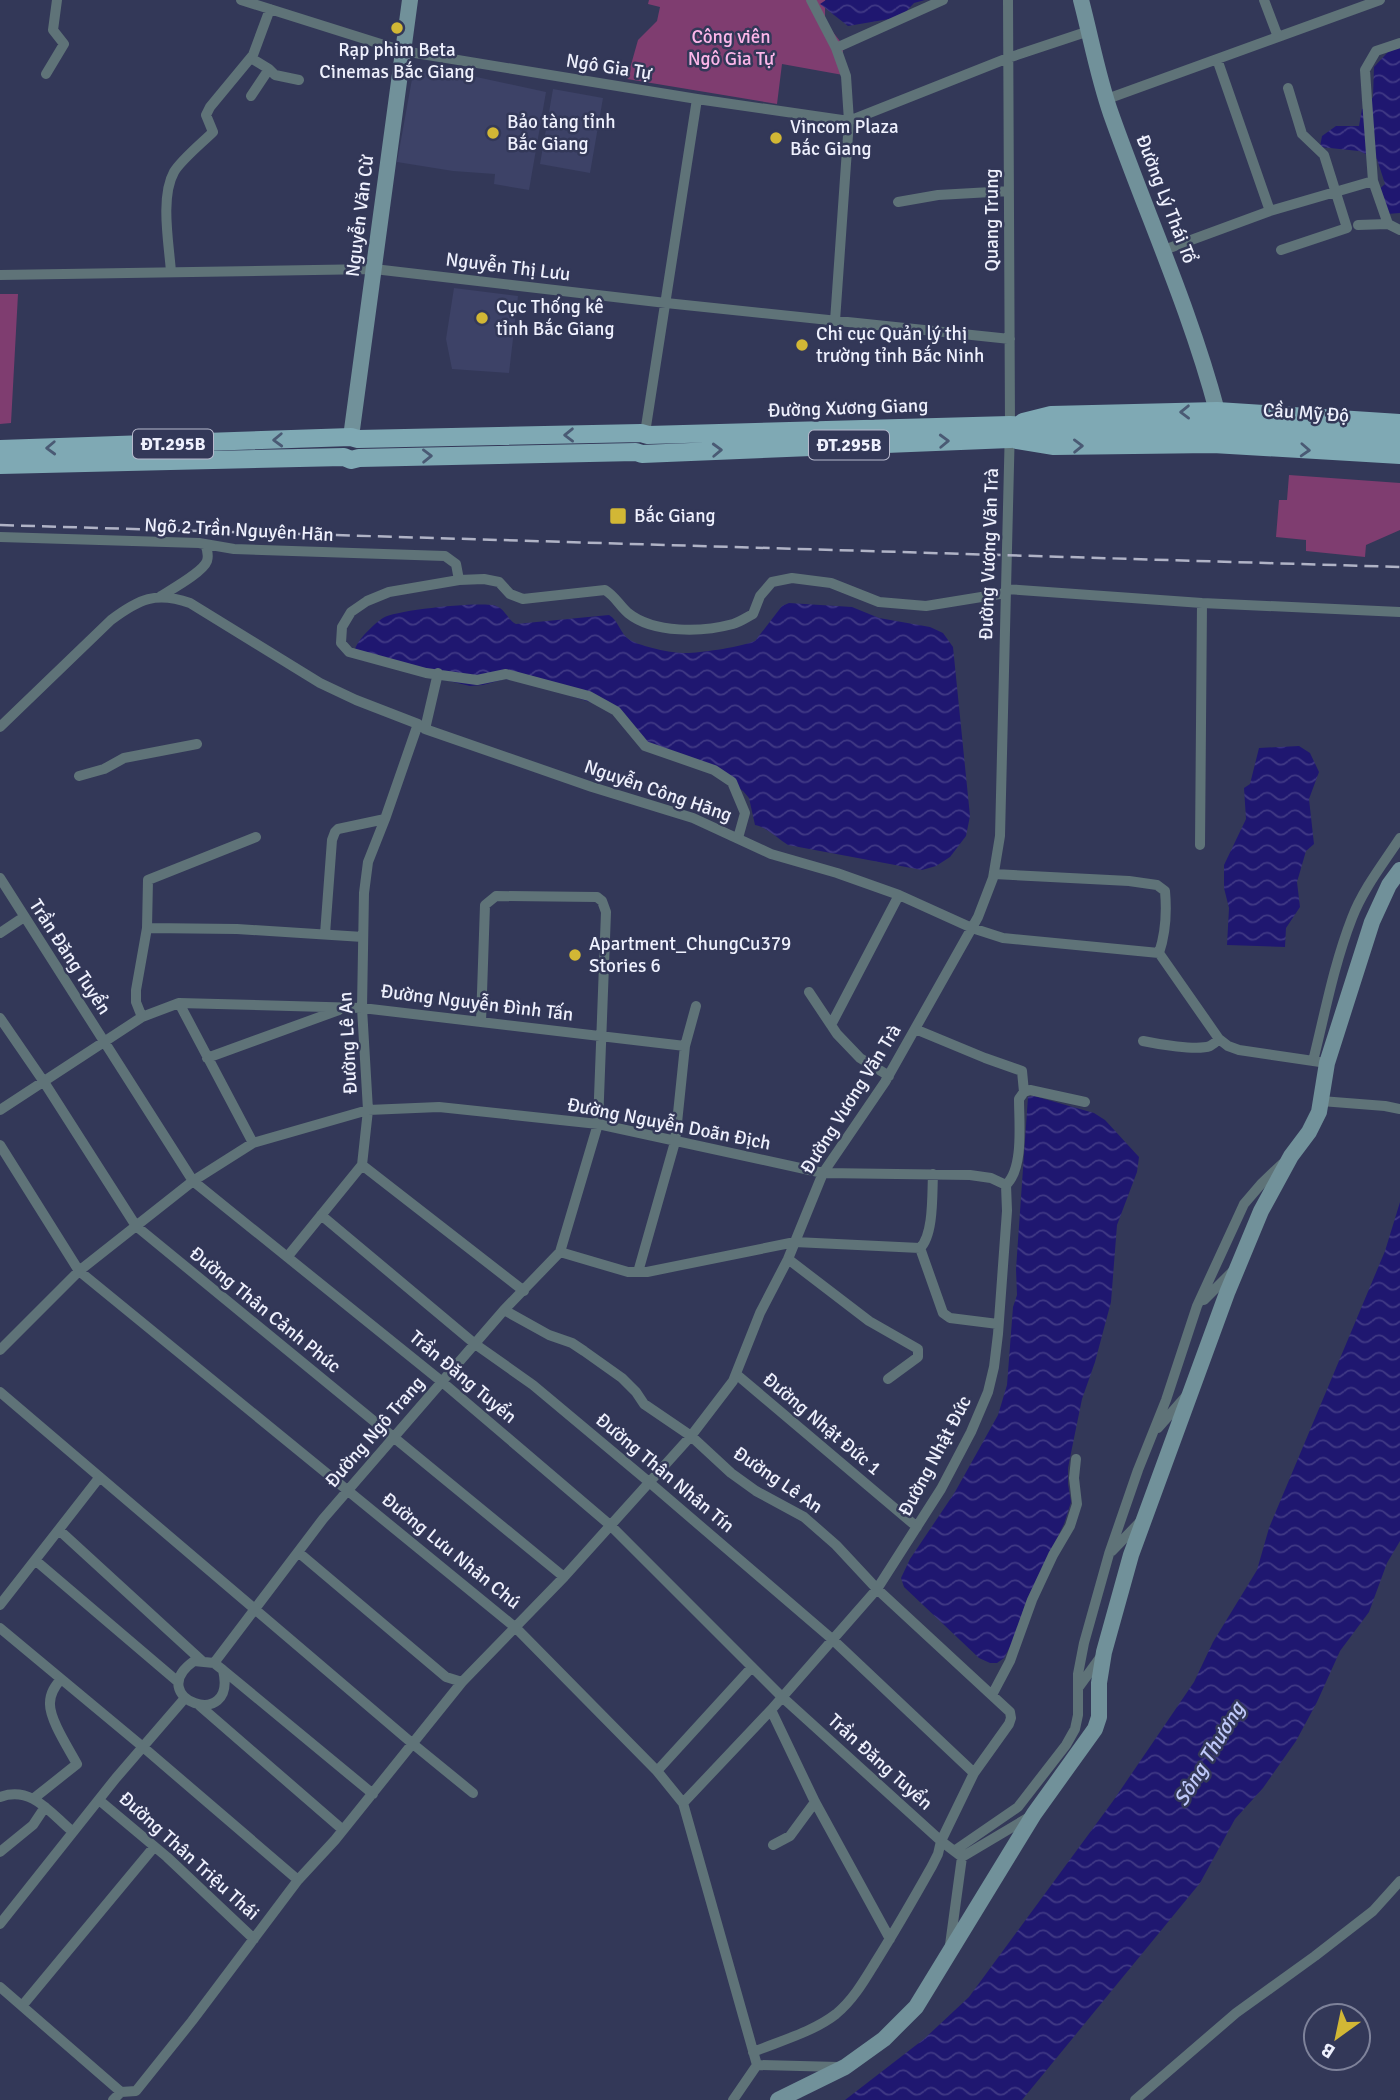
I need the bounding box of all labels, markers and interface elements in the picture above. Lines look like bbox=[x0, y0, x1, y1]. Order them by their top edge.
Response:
marker: Rạp phim Beta Cinemas Bắc Giang bbox=[389, 20, 405, 36]
park label: Công viên Ngô Gia Tự bbox=[688, 25, 775, 71]
place label: Rạp phim Beta Cinemas Bắc Giang bbox=[319, 38, 475, 84]
street label: Ngô Gia Tự bbox=[564, 48, 654, 86]
place label: Bảo tàng tỉnh Bắc Giang bbox=[507, 110, 616, 156]
place label: Vincom Plaza Bắc Giang bbox=[790, 115, 899, 161]
marker: Bảo tàng tỉnh Bắc Giang bbox=[485, 125, 501, 141]
marker: Vincom Plaza Bắc Giang bbox=[768, 130, 784, 146]
street label: Đường Lý Thái Tổ bbox=[1130, 131, 1203, 267]
street label: Nguyễn Văn Cừ bbox=[341, 153, 379, 278]
street label: Quang Trung bbox=[980, 168, 1004, 272]
street label: Nguyễn Thị Lưu bbox=[444, 247, 572, 287]
place label: Cục Thống kê tỉnh Bắc Giang bbox=[496, 295, 614, 341]
marker: Cục Thống kê tỉnh Bắc Giang bbox=[474, 310, 490, 326]
place label: Chi cục Quản lý thị trường tỉnh Bắc Ninh bbox=[816, 322, 984, 368]
marker: Chi cục Quản lý thị trường tỉnh Bắc Ninh bbox=[794, 337, 810, 353]
street label: Đường Xương Giang bbox=[767, 393, 929, 423]
street label: Cầu Mỹ Độ bbox=[1262, 398, 1350, 428]
one-way arrow bbox=[1179, 404, 1190, 419]
one-way arrow bbox=[563, 427, 574, 443]
road number: ĐT.295B bbox=[133, 430, 213, 458]
road number: ĐT.295B bbox=[809, 430, 889, 460]
one-way arrow bbox=[272, 433, 283, 448]
one-way arrow bbox=[939, 434, 950, 449]
one-way arrow bbox=[1073, 438, 1083, 454]
one-way arrow bbox=[45, 440, 56, 455]
one-way arrow bbox=[712, 442, 722, 458]
one-way arrow bbox=[1300, 442, 1311, 457]
one-way arrow bbox=[422, 449, 433, 464]
street label: Đường Vương Văn Trà bbox=[974, 468, 1004, 640]
place label: Bắc Giang bbox=[634, 504, 716, 528]
marker: Bắc Giang bbox=[608, 506, 628, 526]
street label: Ngõ 2 Trần Nguyên Hãn bbox=[144, 513, 334, 547]
street label: Nguyễn Công Hãng bbox=[581, 754, 735, 828]
street label: Trần Đăng Tuyển bbox=[24, 894, 117, 1019]
place label: Apartment_ChungCu379 Stories 6 bbox=[589, 932, 791, 978]
marker: Apartment_ChungCu379 Stories 6 bbox=[567, 947, 583, 963]
street label: Đường Nguyễn Đình Tấn bbox=[379, 979, 575, 1027]
street label: Đường Lê An bbox=[333, 991, 363, 1095]
street label: Đường Vương Văn Trà bbox=[795, 1020, 907, 1178]
street label: Đường Nguyễn Doãn Địch bbox=[565, 1092, 773, 1156]
street label: Đường Thân Cảnh Phúc bbox=[185, 1242, 346, 1378]
street label: Trần Đăng Tuyển bbox=[404, 1324, 522, 1429]
street label: Đường Nhật Đức 1 bbox=[758, 1367, 886, 1481]
street label: Đường Ngô Trang bbox=[320, 1371, 430, 1493]
street label: Đường Nhật Đức bbox=[893, 1392, 977, 1520]
street label: Đường Thân Nhân Tín bbox=[591, 1408, 739, 1538]
street label: Đường Lê An bbox=[729, 1441, 827, 1519]
street label: Đường Lưu Nhân Chú bbox=[377, 1488, 525, 1614]
water label: Sông Thương bbox=[1168, 1696, 1251, 1811]
street label: Trần Đăng Tuyển bbox=[823, 1708, 938, 1815]
street label: Đường Thân Triệu Thái bbox=[114, 1787, 264, 1925]
north arrow bbox=[1302, 2002, 1372, 2072]
text: B bbox=[1317, 2037, 1340, 2064]

